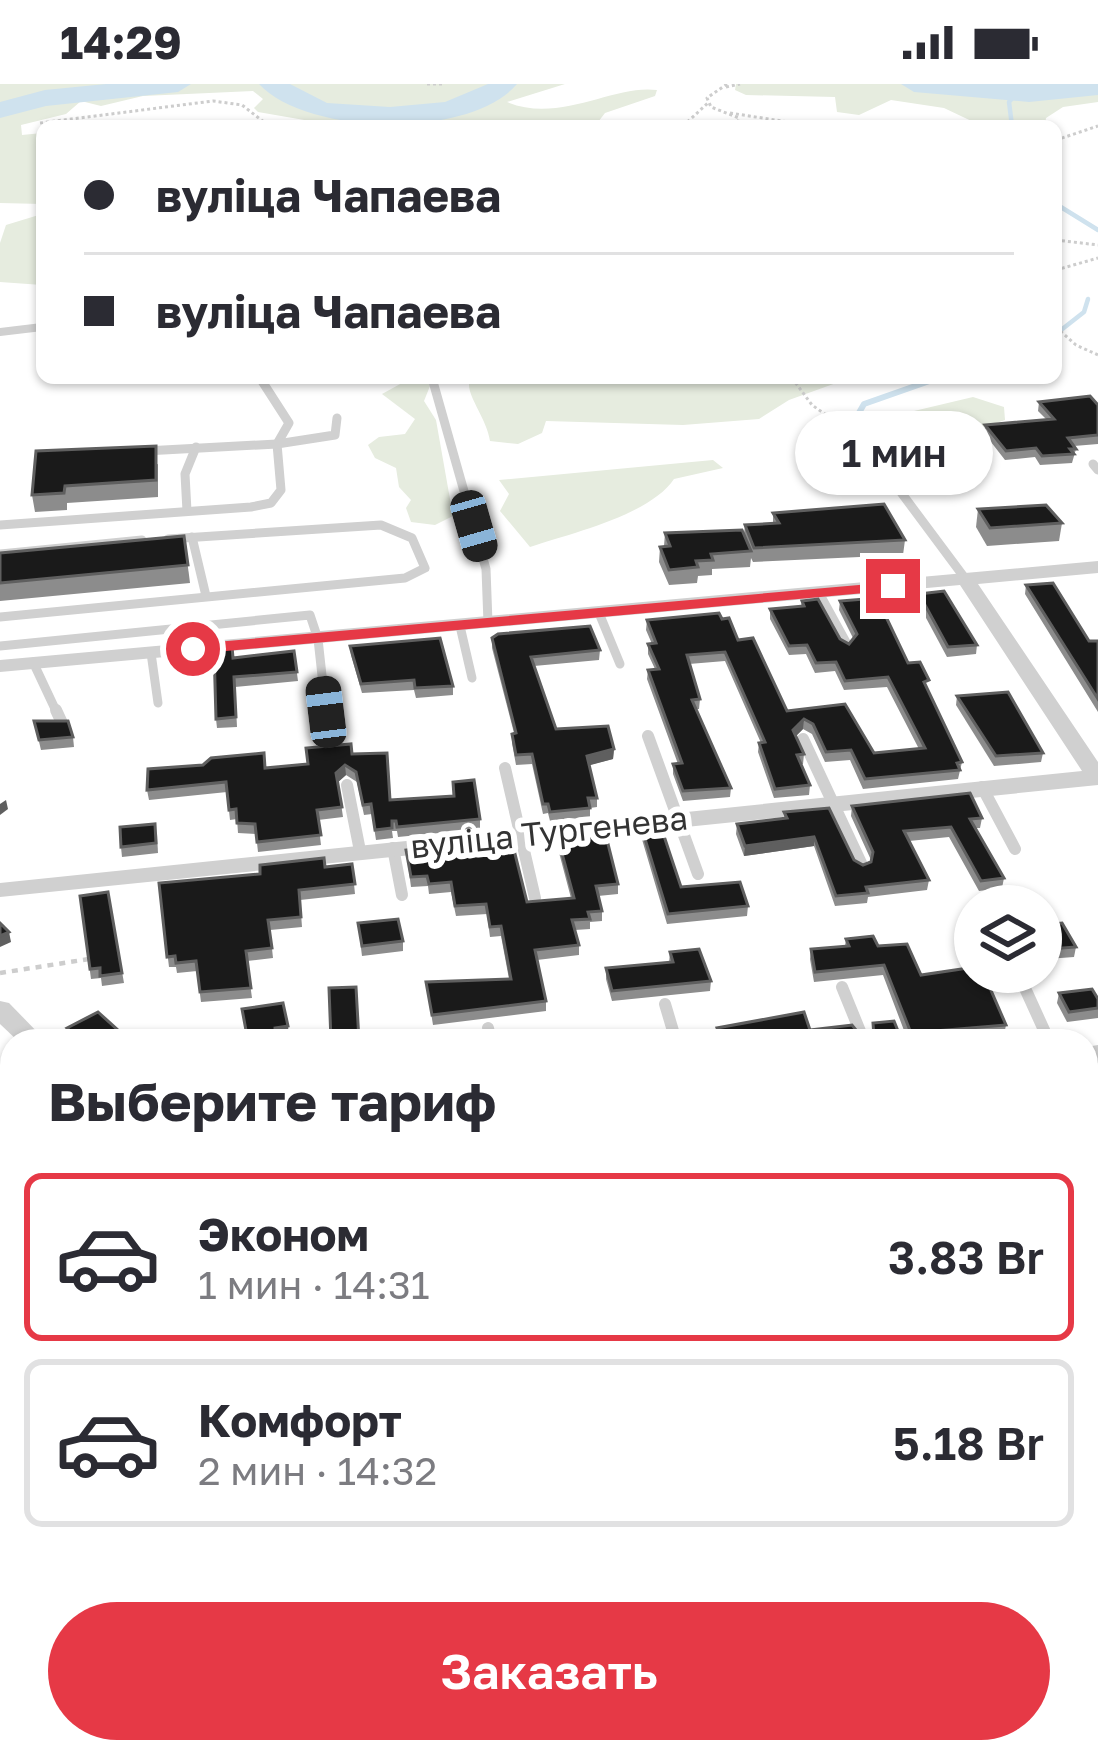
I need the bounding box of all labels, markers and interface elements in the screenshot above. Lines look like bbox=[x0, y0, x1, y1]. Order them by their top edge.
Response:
text: 14:29 bbox=[60, 15, 182, 69]
text: вуліца Чапаева bbox=[156, 168, 501, 222]
text: вуліца Чапаева bbox=[156, 284, 501, 338]
callout: 1 мин bbox=[794, 412, 992, 496]
text: 1 мин bbox=[841, 429, 947, 476]
car bbox=[447, 486, 501, 566]
route end bbox=[866, 559, 920, 613]
route start bbox=[166, 622, 220, 676]
car bbox=[304, 674, 348, 750]
street label: вуліца Тургенева bbox=[408, 798, 690, 865]
map controls bbox=[954, 885, 1062, 993]
button: layers bbox=[954, 885, 1062, 993]
text: Выберите тариф bbox=[48, 1068, 496, 1133]
icon: car bbox=[54, 1203, 162, 1311]
text: Эконом bbox=[198, 1207, 369, 1261]
text: 3.83 Br bbox=[888, 1230, 1044, 1284]
text: 1 мин · 14:31 bbox=[198, 1261, 430, 1308]
icon: car bbox=[54, 1389, 162, 1497]
text: Комфорт bbox=[198, 1393, 402, 1447]
text: 5.18 Br bbox=[893, 1416, 1044, 1470]
text: 2 мин · 14:32 bbox=[198, 1447, 437, 1494]
button: Заказать bbox=[48, 1602, 1050, 1740]

